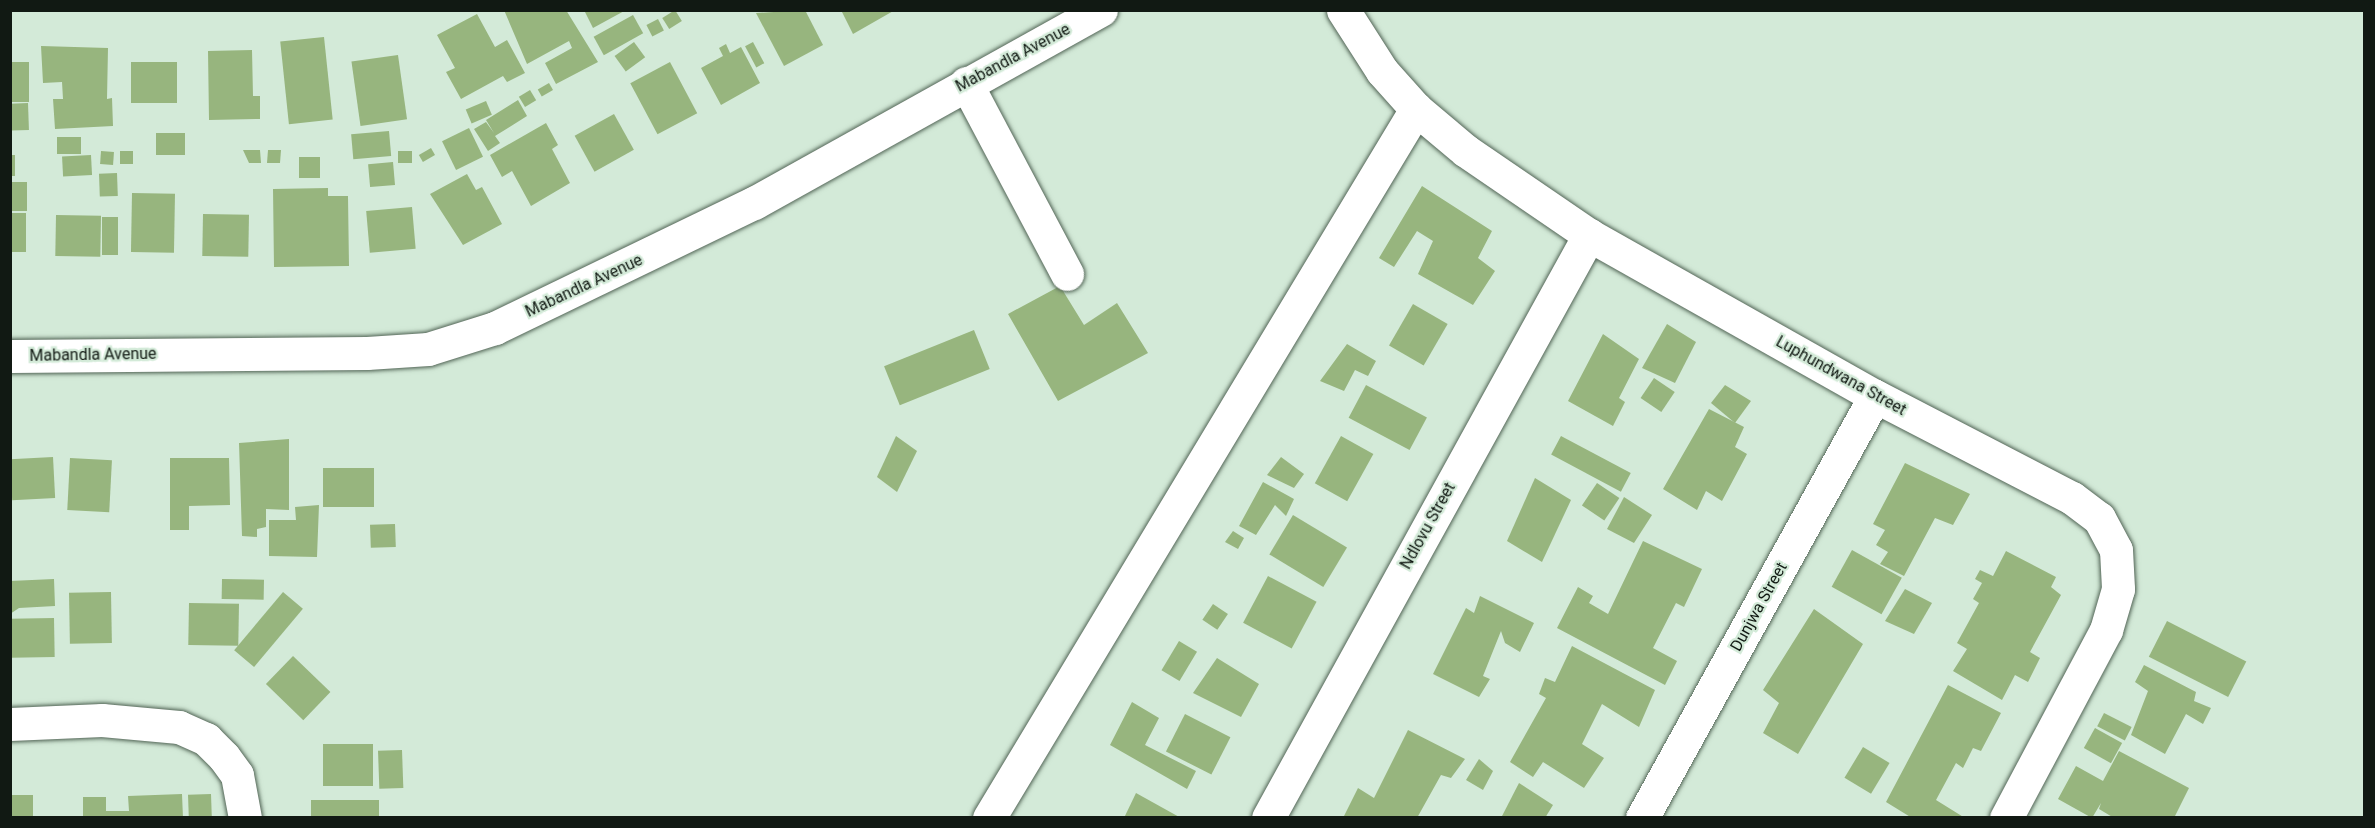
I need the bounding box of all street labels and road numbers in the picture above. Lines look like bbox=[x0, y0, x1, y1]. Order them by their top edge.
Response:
street label: Mabandla Avenue bbox=[952, 20, 1074, 96]
street label: Mabandla Avenue bbox=[522, 250, 646, 322]
street label: Luphundwana Street bbox=[1772, 332, 1910, 420]
street label: Mabandla Avenue bbox=[29, 344, 157, 366]
street label: Ndlovu Street bbox=[1396, 479, 1460, 573]
street label: Dunjwa Street bbox=[1727, 559, 1791, 655]

